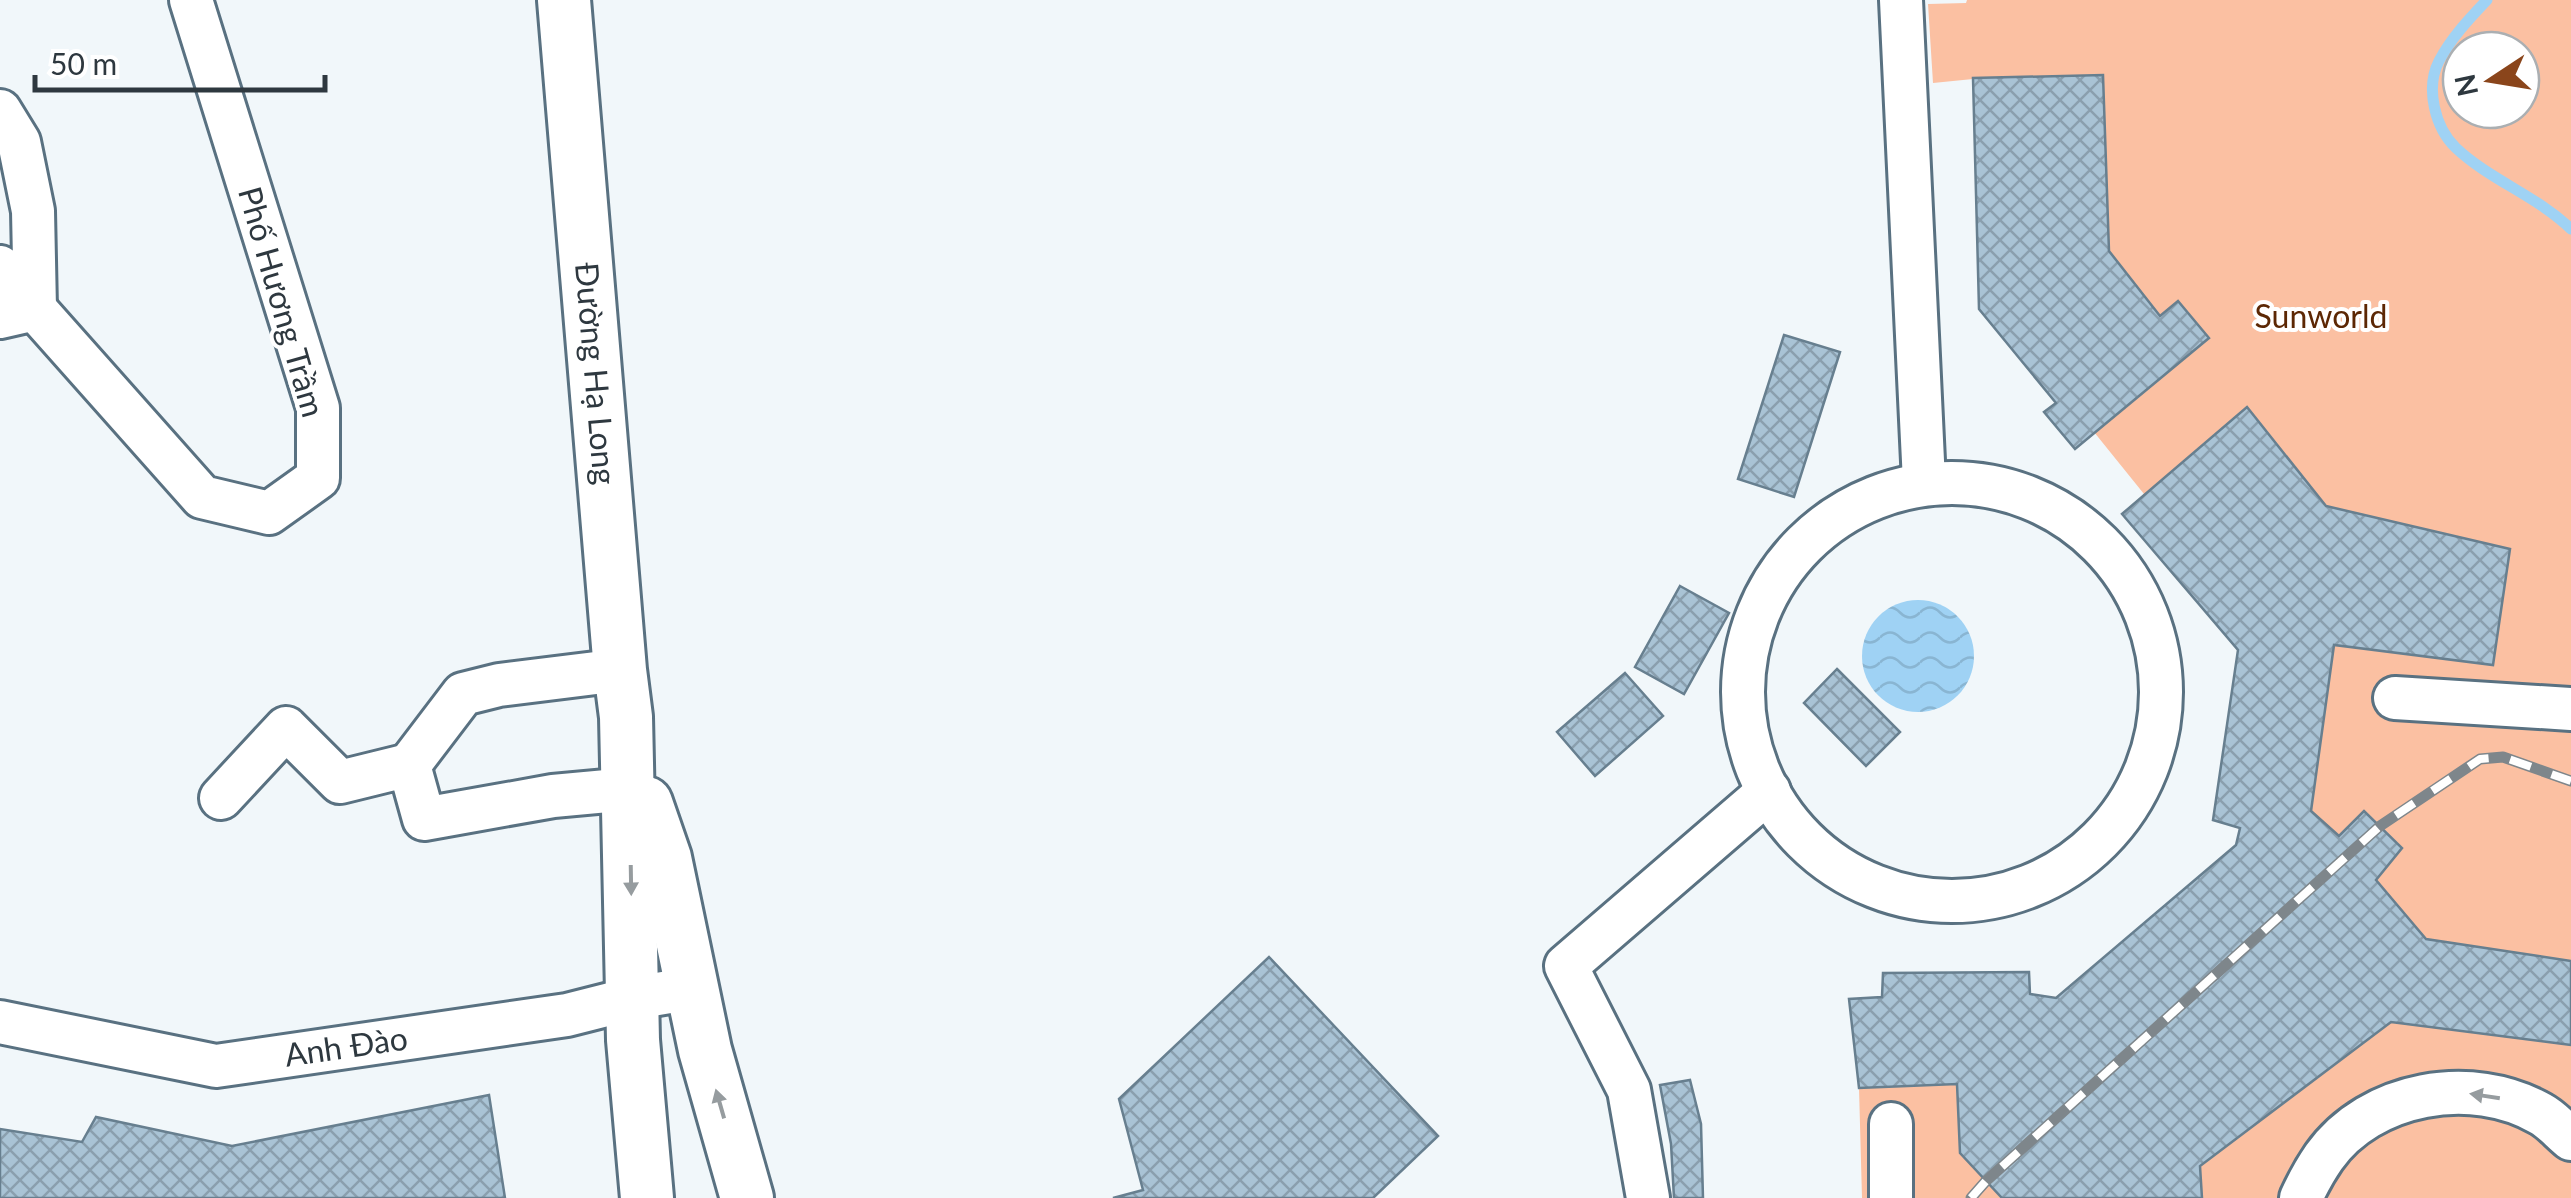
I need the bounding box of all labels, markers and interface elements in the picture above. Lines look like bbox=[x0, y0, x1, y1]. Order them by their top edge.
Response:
scale bar bbox=[35, 30, 325, 92]
north arrow bbox=[2441, 30, 2541, 130]
text: 50 m bbox=[50, 45, 117, 81]
text: N bbox=[2447, 71, 2484, 99]
street label: Phố Hương Trầm bbox=[231, 182, 334, 421]
street label: Đường Hạ Long bbox=[568, 261, 625, 486]
park label: Sunworld bbox=[2255, 296, 2387, 335]
one-way arrow bbox=[623, 865, 639, 897]
street label: Anh Đào bbox=[282, 1017, 410, 1074]
one-way arrow bbox=[2469, 1088, 2501, 1104]
one-way arrow bbox=[712, 1089, 727, 1119]

